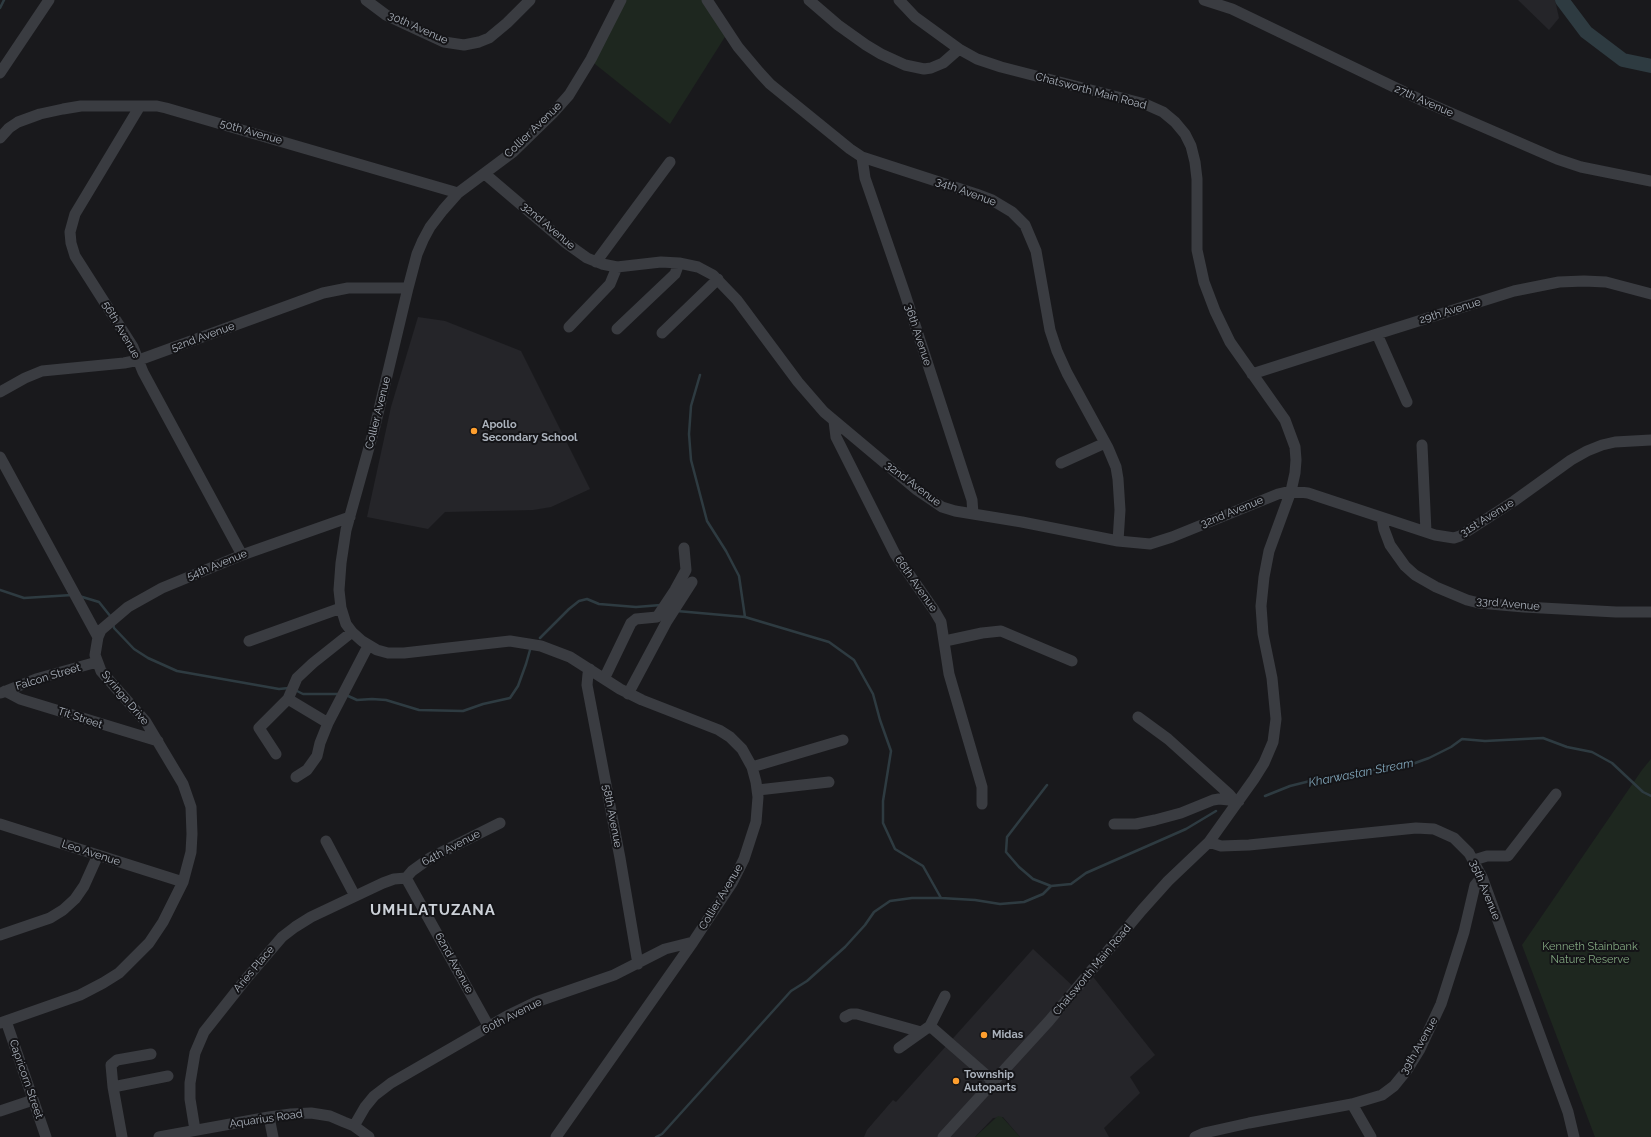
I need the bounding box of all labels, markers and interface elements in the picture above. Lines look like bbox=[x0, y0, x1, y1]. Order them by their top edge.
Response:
street label: 30th Avenue bbox=[386, 9, 450, 47]
street label: Chatsworth Main Road bbox=[1034, 70, 1148, 112]
street label: 27th Avenue bbox=[1392, 82, 1456, 120]
street label: Collier Avenue bbox=[502, 99, 564, 161]
street label: 50th Avenue bbox=[218, 117, 284, 147]
street label: 34th Avenue bbox=[934, 175, 998, 209]
street label: 32nd Avenue bbox=[518, 200, 578, 252]
street label: 29th Avenue bbox=[1418, 295, 1482, 327]
street label: 56th Avenue bbox=[99, 299, 143, 361]
street label: 36th Avenue bbox=[902, 303, 934, 367]
street label: 52nd Avenue bbox=[170, 319, 236, 355]
street label: Collier Avenue bbox=[363, 375, 393, 451]
place label: Apollo Secondary School bbox=[482, 418, 578, 444]
marker: Apollo Secondary School bbox=[469, 426, 479, 436]
street label: 32nd Avenue bbox=[883, 459, 943, 509]
street label: 32nd Avenue bbox=[1199, 493, 1265, 531]
street label: 31st Avenue bbox=[1458, 496, 1516, 540]
street label: 54th Avenue bbox=[185, 547, 249, 583]
street label: 66th Avenue bbox=[892, 554, 940, 614]
street label: 33rd Avenue bbox=[1476, 595, 1540, 613]
street label: Falcon Street bbox=[14, 661, 82, 693]
street label: Syringa Drive bbox=[98, 668, 152, 728]
street label: Tit Street bbox=[56, 705, 104, 731]
water label: Kharwastan Stream bbox=[1307, 756, 1415, 790]
street label: 58th Avenue bbox=[599, 783, 625, 849]
street label: 64th Avenue bbox=[420, 827, 482, 869]
street label: Leo Avenue bbox=[60, 837, 122, 869]
street label: 35th Avenue bbox=[1467, 858, 1503, 922]
street label: Collier Avenue bbox=[696, 862, 746, 932]
district label: UMHLATUZANA bbox=[370, 901, 496, 919]
street label: Chatsworth Main Road bbox=[1050, 922, 1134, 1018]
street label: 62nd Avenue bbox=[432, 930, 476, 996]
park label: Kenneth Stainbank Nature Reserve bbox=[1542, 940, 1638, 966]
street label: Aries Place bbox=[231, 943, 277, 995]
street label: 60th Avenue bbox=[480, 995, 544, 1037]
street label: 39th Avenue bbox=[1397, 1015, 1441, 1077]
place label: Midas bbox=[992, 1028, 1023, 1042]
marker: Midas bbox=[979, 1030, 989, 1040]
street label: Capricorn Street bbox=[6, 1038, 46, 1120]
place label: Township Autoparts bbox=[964, 1068, 1016, 1094]
marker: Township Autoparts bbox=[951, 1076, 961, 1086]
street label: Aquarius Road bbox=[228, 1107, 304, 1131]

